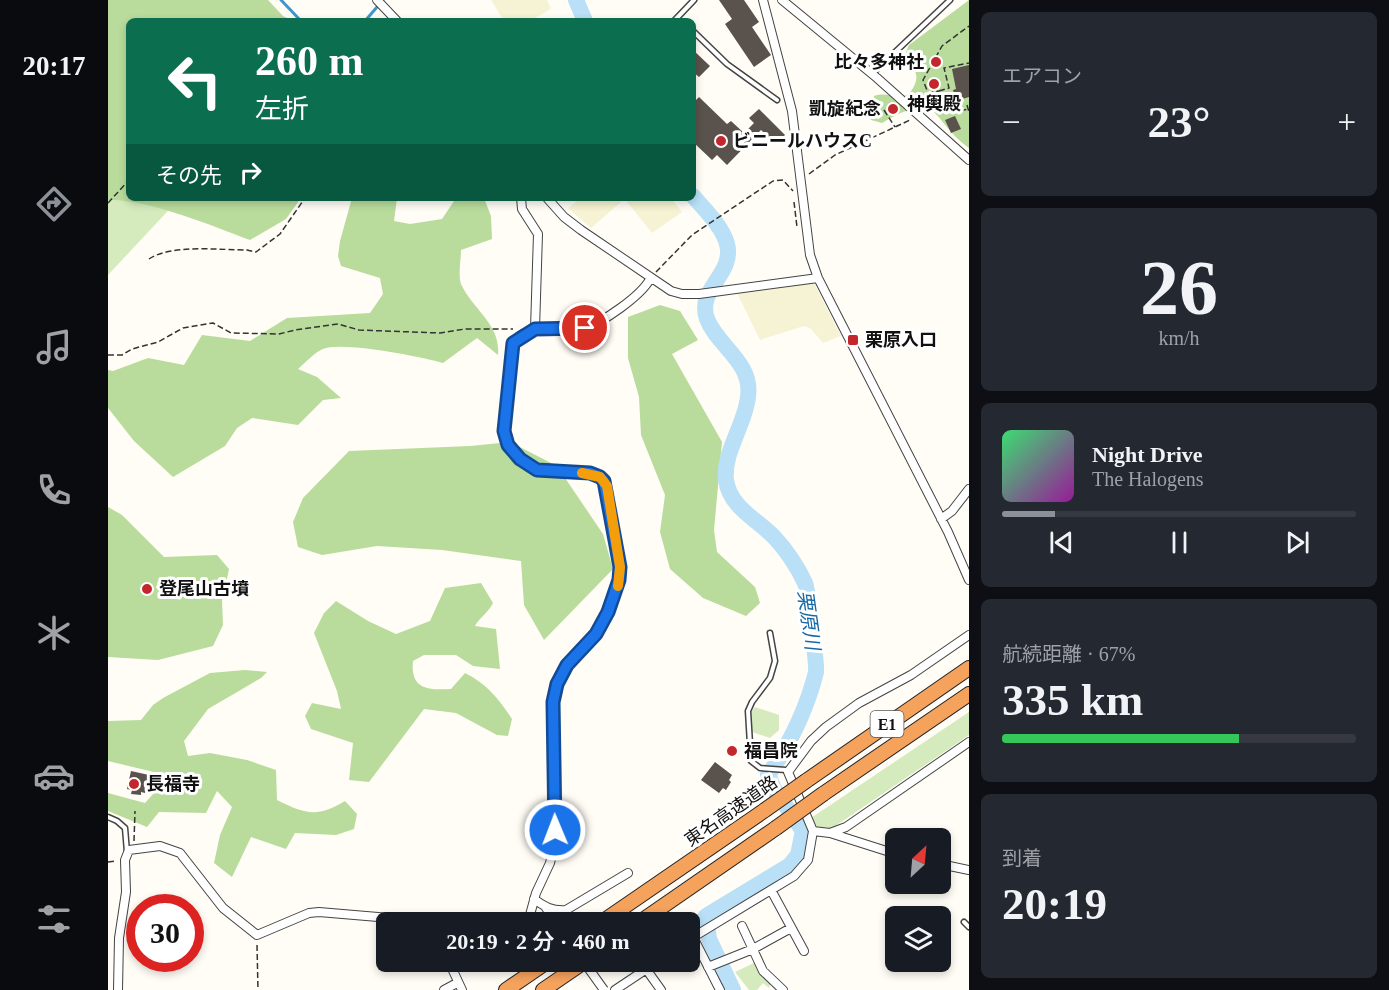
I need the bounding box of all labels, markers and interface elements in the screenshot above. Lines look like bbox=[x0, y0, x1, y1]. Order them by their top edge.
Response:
text: 260 m bbox=[255, 38, 364, 84]
icon: left bbox=[156, 42, 234, 120]
text: 20:17 bbox=[23, 51, 86, 81]
place label: 比々多神社 bbox=[834, 52, 924, 72]
marker: 比々多神社 bbox=[929, 55, 943, 69]
text: エアコン bbox=[1002, 65, 1082, 87]
marker: 神輿殿 bbox=[927, 77, 941, 91]
text: 左折 bbox=[255, 94, 309, 124]
place label: 神輿殿 bbox=[907, 94, 961, 114]
text: 23° bbox=[1148, 97, 1211, 147]
place label: 凱旋紀念 bbox=[809, 99, 881, 119]
marker: 凱旋紀念 bbox=[886, 102, 900, 116]
text: − bbox=[1002, 104, 1021, 140]
text: + bbox=[1337, 104, 1356, 140]
place label: ビニールハウスC bbox=[733, 131, 872, 151]
marker: ビニールハウスC bbox=[714, 134, 728, 148]
icon: right bbox=[234, 156, 267, 189]
text: その先 bbox=[156, 163, 222, 188]
icon: directions bbox=[33, 183, 75, 225]
text: 26 bbox=[1140, 244, 1218, 331]
pin bbox=[559, 302, 610, 353]
icon: arrive bbox=[568, 311, 601, 344]
icon: music bbox=[33, 326, 75, 368]
text: km/h bbox=[1158, 327, 1200, 349]
place label: 栗原入口 bbox=[865, 330, 937, 350]
marker: 栗原入口 bbox=[846, 333, 860, 347]
text: Night Drive bbox=[1092, 442, 1203, 467]
text: The Halogens bbox=[1092, 468, 1204, 490]
icon: phone bbox=[33, 469, 75, 511]
icon: previous bbox=[1045, 526, 1078, 559]
icon: pause bbox=[1163, 526, 1196, 559]
icon: next bbox=[1281, 526, 1314, 559]
place label: 登尾山古墳 bbox=[159, 579, 249, 599]
marker: 登尾山古墳 bbox=[140, 582, 154, 596]
water label: 栗原川 bbox=[794, 589, 824, 653]
icon: climate bbox=[33, 612, 75, 654]
text: 航続距離 · 67% bbox=[1002, 643, 1135, 665]
text: 335 km bbox=[1002, 675, 1143, 725]
road number: E1 bbox=[870, 711, 904, 737]
place label: 福昌院 bbox=[744, 741, 798, 761]
marker: 福昌院 bbox=[725, 744, 739, 758]
icon: car bbox=[33, 755, 75, 797]
street label: 東名高速道路 bbox=[681, 772, 781, 850]
place label: 長福寺 bbox=[146, 774, 200, 794]
marker: 長福寺 bbox=[127, 777, 141, 791]
position arrow bbox=[523, 798, 587, 862]
north arrow bbox=[885, 828, 951, 894]
map controls bbox=[885, 828, 951, 972]
text: 到着 bbox=[1002, 847, 1042, 869]
text: 20:19 bbox=[1002, 879, 1107, 929]
speed limit sign: 30 bbox=[126, 894, 204, 972]
icon: filters bbox=[33, 898, 75, 940]
button: layers bbox=[885, 906, 951, 972]
text: 20:19 · 2 分 · 460 m bbox=[446, 929, 630, 954]

